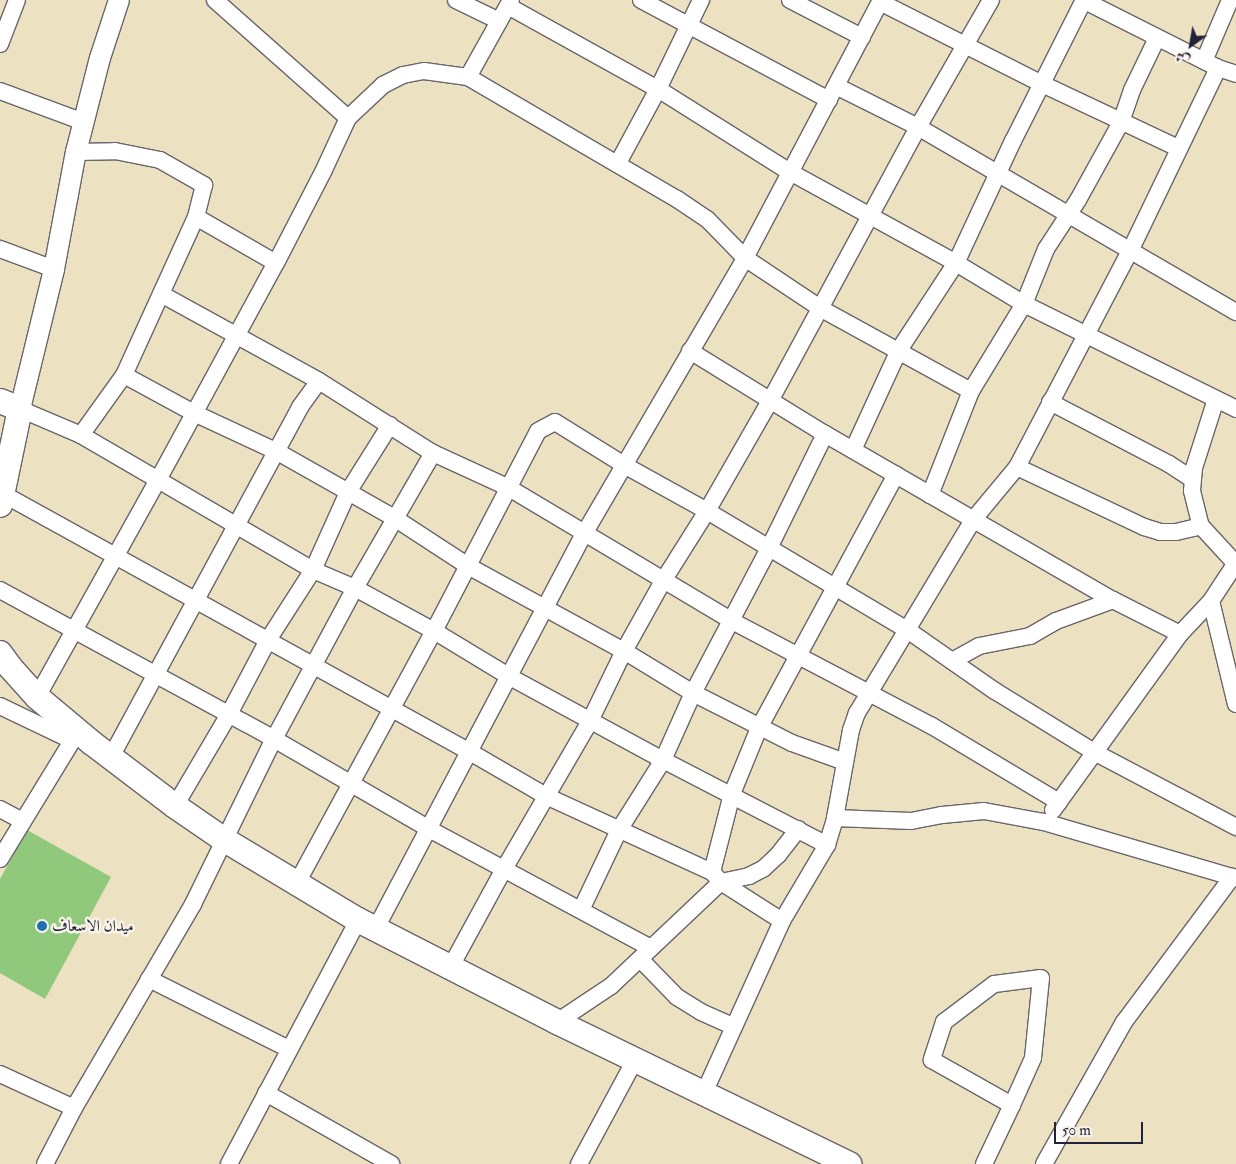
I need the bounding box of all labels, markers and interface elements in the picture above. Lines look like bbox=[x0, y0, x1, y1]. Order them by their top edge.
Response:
north arrow bbox=[1166, 20, 1216, 70]
text: ش bbox=[1172, 47, 1193, 69]
place label: ميدان الاسعاف bbox=[52, 916, 134, 936]
marker: ميدان الاسعاف bbox=[36, 920, 48, 932]
scale bar bbox=[1056, 1112, 1145, 1144]
text: 50 m bbox=[1062, 1121, 1091, 1140]

